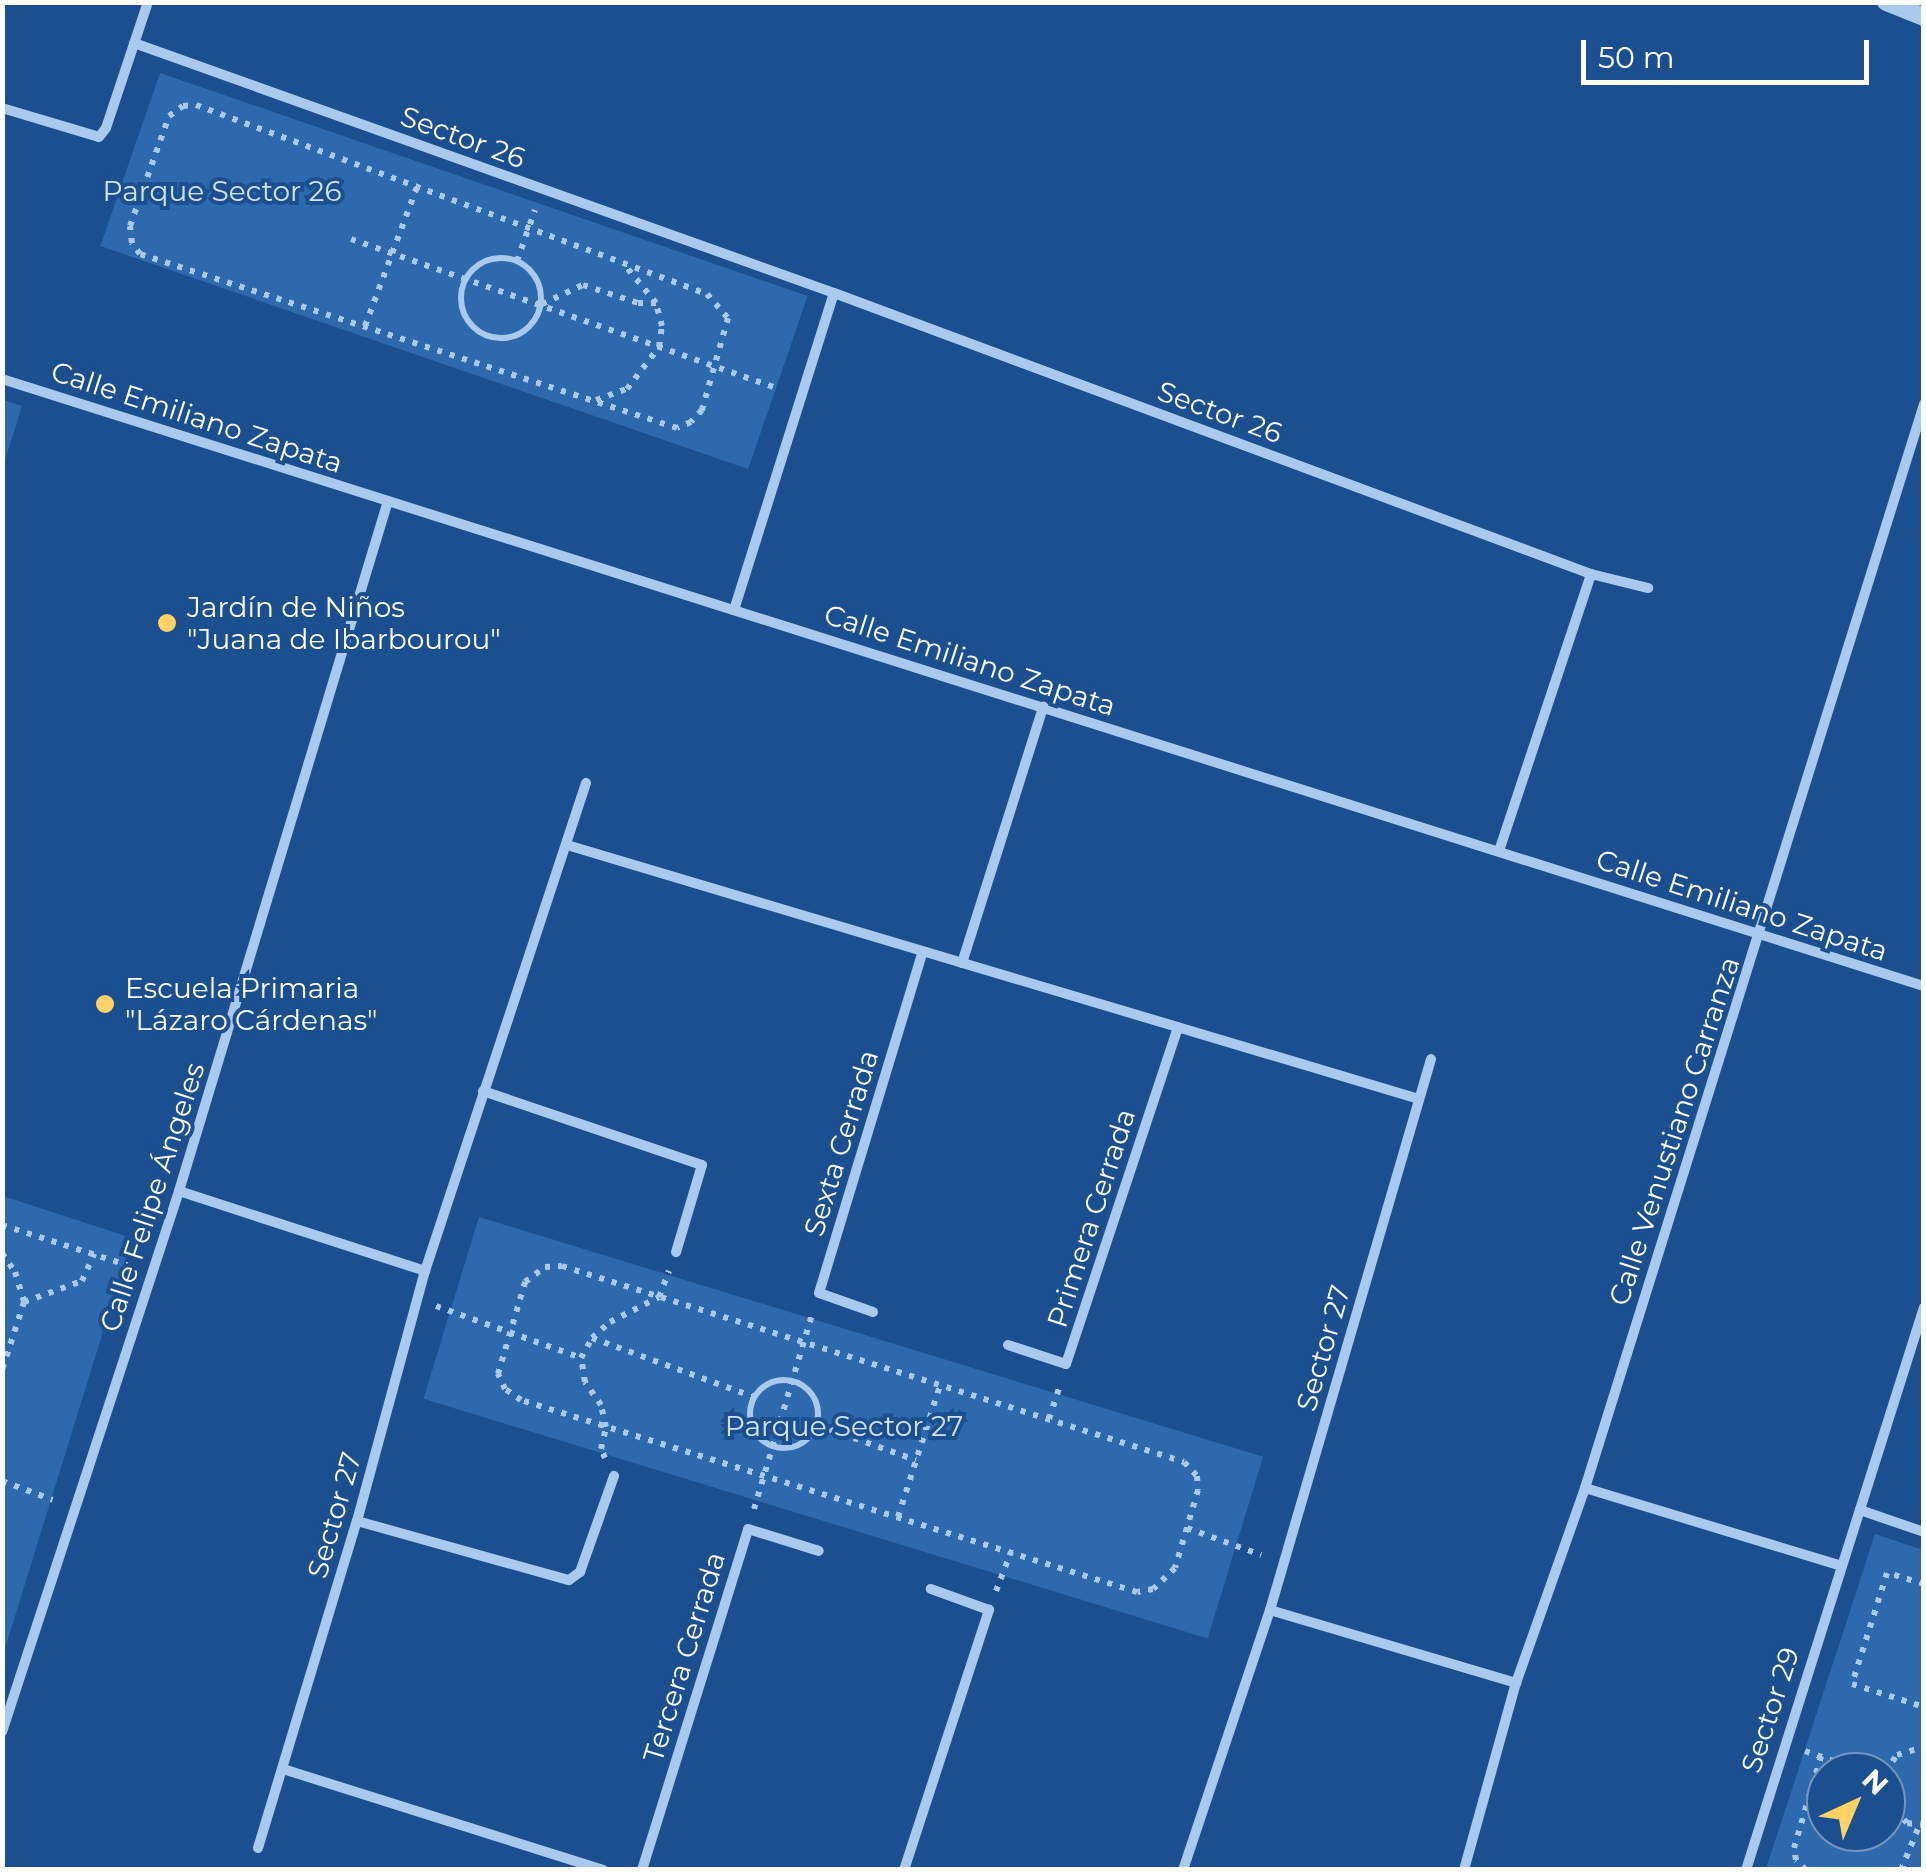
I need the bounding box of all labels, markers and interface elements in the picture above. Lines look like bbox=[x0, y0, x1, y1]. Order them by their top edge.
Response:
scale bar bbox=[1586, 20, 1874, 82]
text: 50 m bbox=[1598, 39, 1675, 76]
street label: Sector 26 bbox=[396, 99, 530, 175]
park label: Parque Sector 26 bbox=[102, 174, 342, 208]
street label: Calle Emiliano Zapata bbox=[47, 354, 347, 480]
street label: Sector 26 bbox=[1153, 374, 1287, 450]
place label: Jardín de Niños "Juana de Ibarbourou" bbox=[187, 590, 501, 656]
street label: Calle Emiliano Zapata bbox=[820, 597, 1120, 723]
marker: Jardín de Niños "Juana de Ibarbourou" bbox=[156, 612, 178, 634]
street label: Calle Emiliano Zapata bbox=[1592, 842, 1892, 968]
street label: Calle Venustiano Carranza bbox=[1602, 952, 1746, 1310]
place label: Escuela Primaria "Lázaro Cárdenas" bbox=[125, 971, 378, 1037]
marker: Escuela Primaria "Lázaro Cárdenas" bbox=[94, 993, 116, 1015]
street label: Sexta Cerrada bbox=[797, 1046, 885, 1240]
street label: Calle Felipe Ángeles bbox=[93, 1058, 211, 1336]
street label: Primera Cerrada bbox=[1040, 1104, 1142, 1332]
street label: Sector 27 bbox=[1289, 1281, 1357, 1415]
park label: Parque Sector 27 bbox=[725, 1409, 963, 1443]
street label: Sector 27 bbox=[300, 1448, 368, 1582]
street label: Tercera Cerrada bbox=[636, 1548, 732, 1766]
street label: Sector 29 bbox=[1734, 1643, 1806, 1777]
north arrow bbox=[1806, 1752, 1906, 1852]
text: N bbox=[1856, 1762, 1895, 1802]

